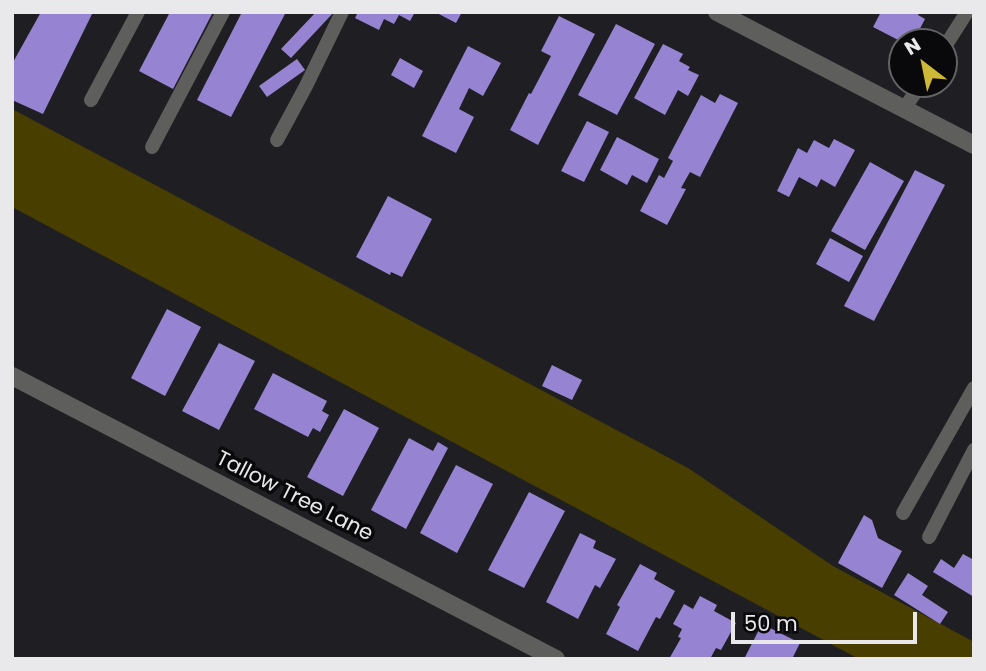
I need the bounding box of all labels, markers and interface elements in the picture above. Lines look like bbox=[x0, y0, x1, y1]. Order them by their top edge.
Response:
north arrow bbox=[888, 28, 958, 98]
text: N bbox=[899, 31, 926, 62]
street label: Tallow Tree Lane bbox=[211, 447, 377, 547]
scale bar bbox=[734, 598, 920, 642]
text: 50 m bbox=[744, 609, 798, 638]

